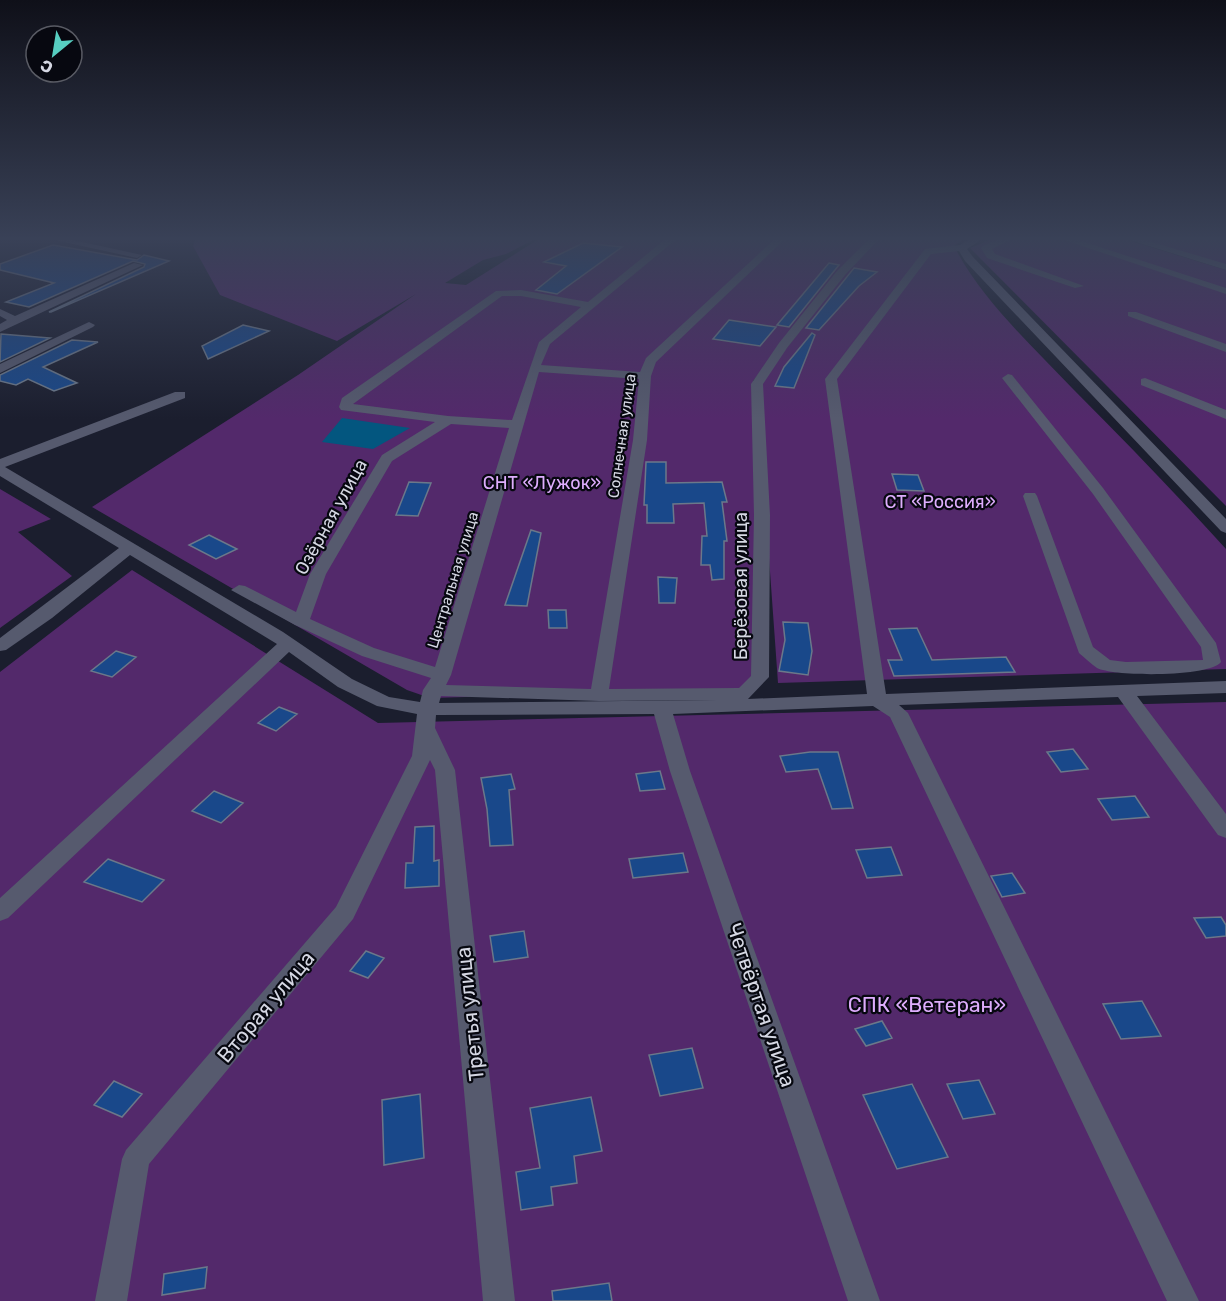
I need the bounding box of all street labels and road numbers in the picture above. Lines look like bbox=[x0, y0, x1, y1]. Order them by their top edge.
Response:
street label: Солнечная улица bbox=[604, 373, 640, 499]
street label: Озёрная улица bbox=[290, 455, 372, 579]
street label: Центральная улица bbox=[424, 509, 482, 651]
street label: Берёзовая улица bbox=[730, 512, 752, 660]
street label: Четвёртая улица bbox=[722, 920, 801, 1090]
street label: Вторая улица bbox=[212, 946, 320, 1068]
street label: Третья улица bbox=[450, 946, 489, 1082]

